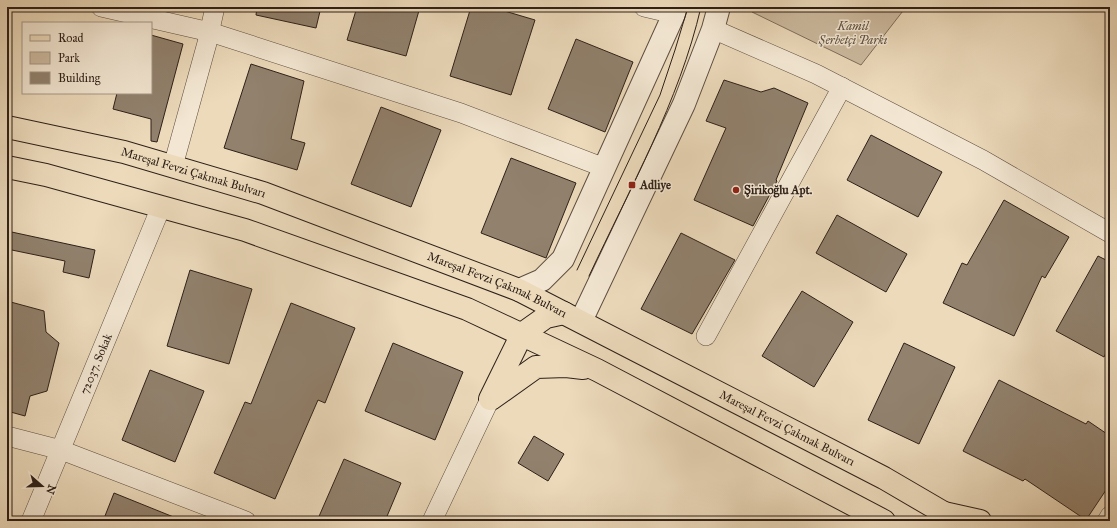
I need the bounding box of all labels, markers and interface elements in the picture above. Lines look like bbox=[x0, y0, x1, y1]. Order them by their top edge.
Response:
park label: Kamil Şerbetçi Parkı bbox=[818, 19, 888, 47]
legend bbox=[22, 22, 152, 94]
text: Road bbox=[58, 31, 84, 45]
text: Park bbox=[58, 51, 80, 65]
text: Building bbox=[58, 71, 101, 86]
street label: Mareşal Fevzi Çakmak Bulvarı bbox=[119, 144, 269, 201]
place label: Adliye bbox=[639, 178, 671, 193]
marker: Adliye bbox=[627, 180, 637, 190]
place label: Şirikoğlu Apt. bbox=[744, 183, 813, 198]
marker: Şirikoğlu Apt. bbox=[731, 185, 741, 195]
street label: Mareşal Fevzi Çakmak Bulvarı bbox=[425, 249, 570, 321]
street label: 72037. Sokak bbox=[77, 331, 115, 396]
street label: Mareşal Fevzi Çakmak Bulvarı bbox=[717, 388, 858, 469]
north arrow bbox=[22, 466, 62, 506]
text: N bbox=[43, 483, 59, 496]

